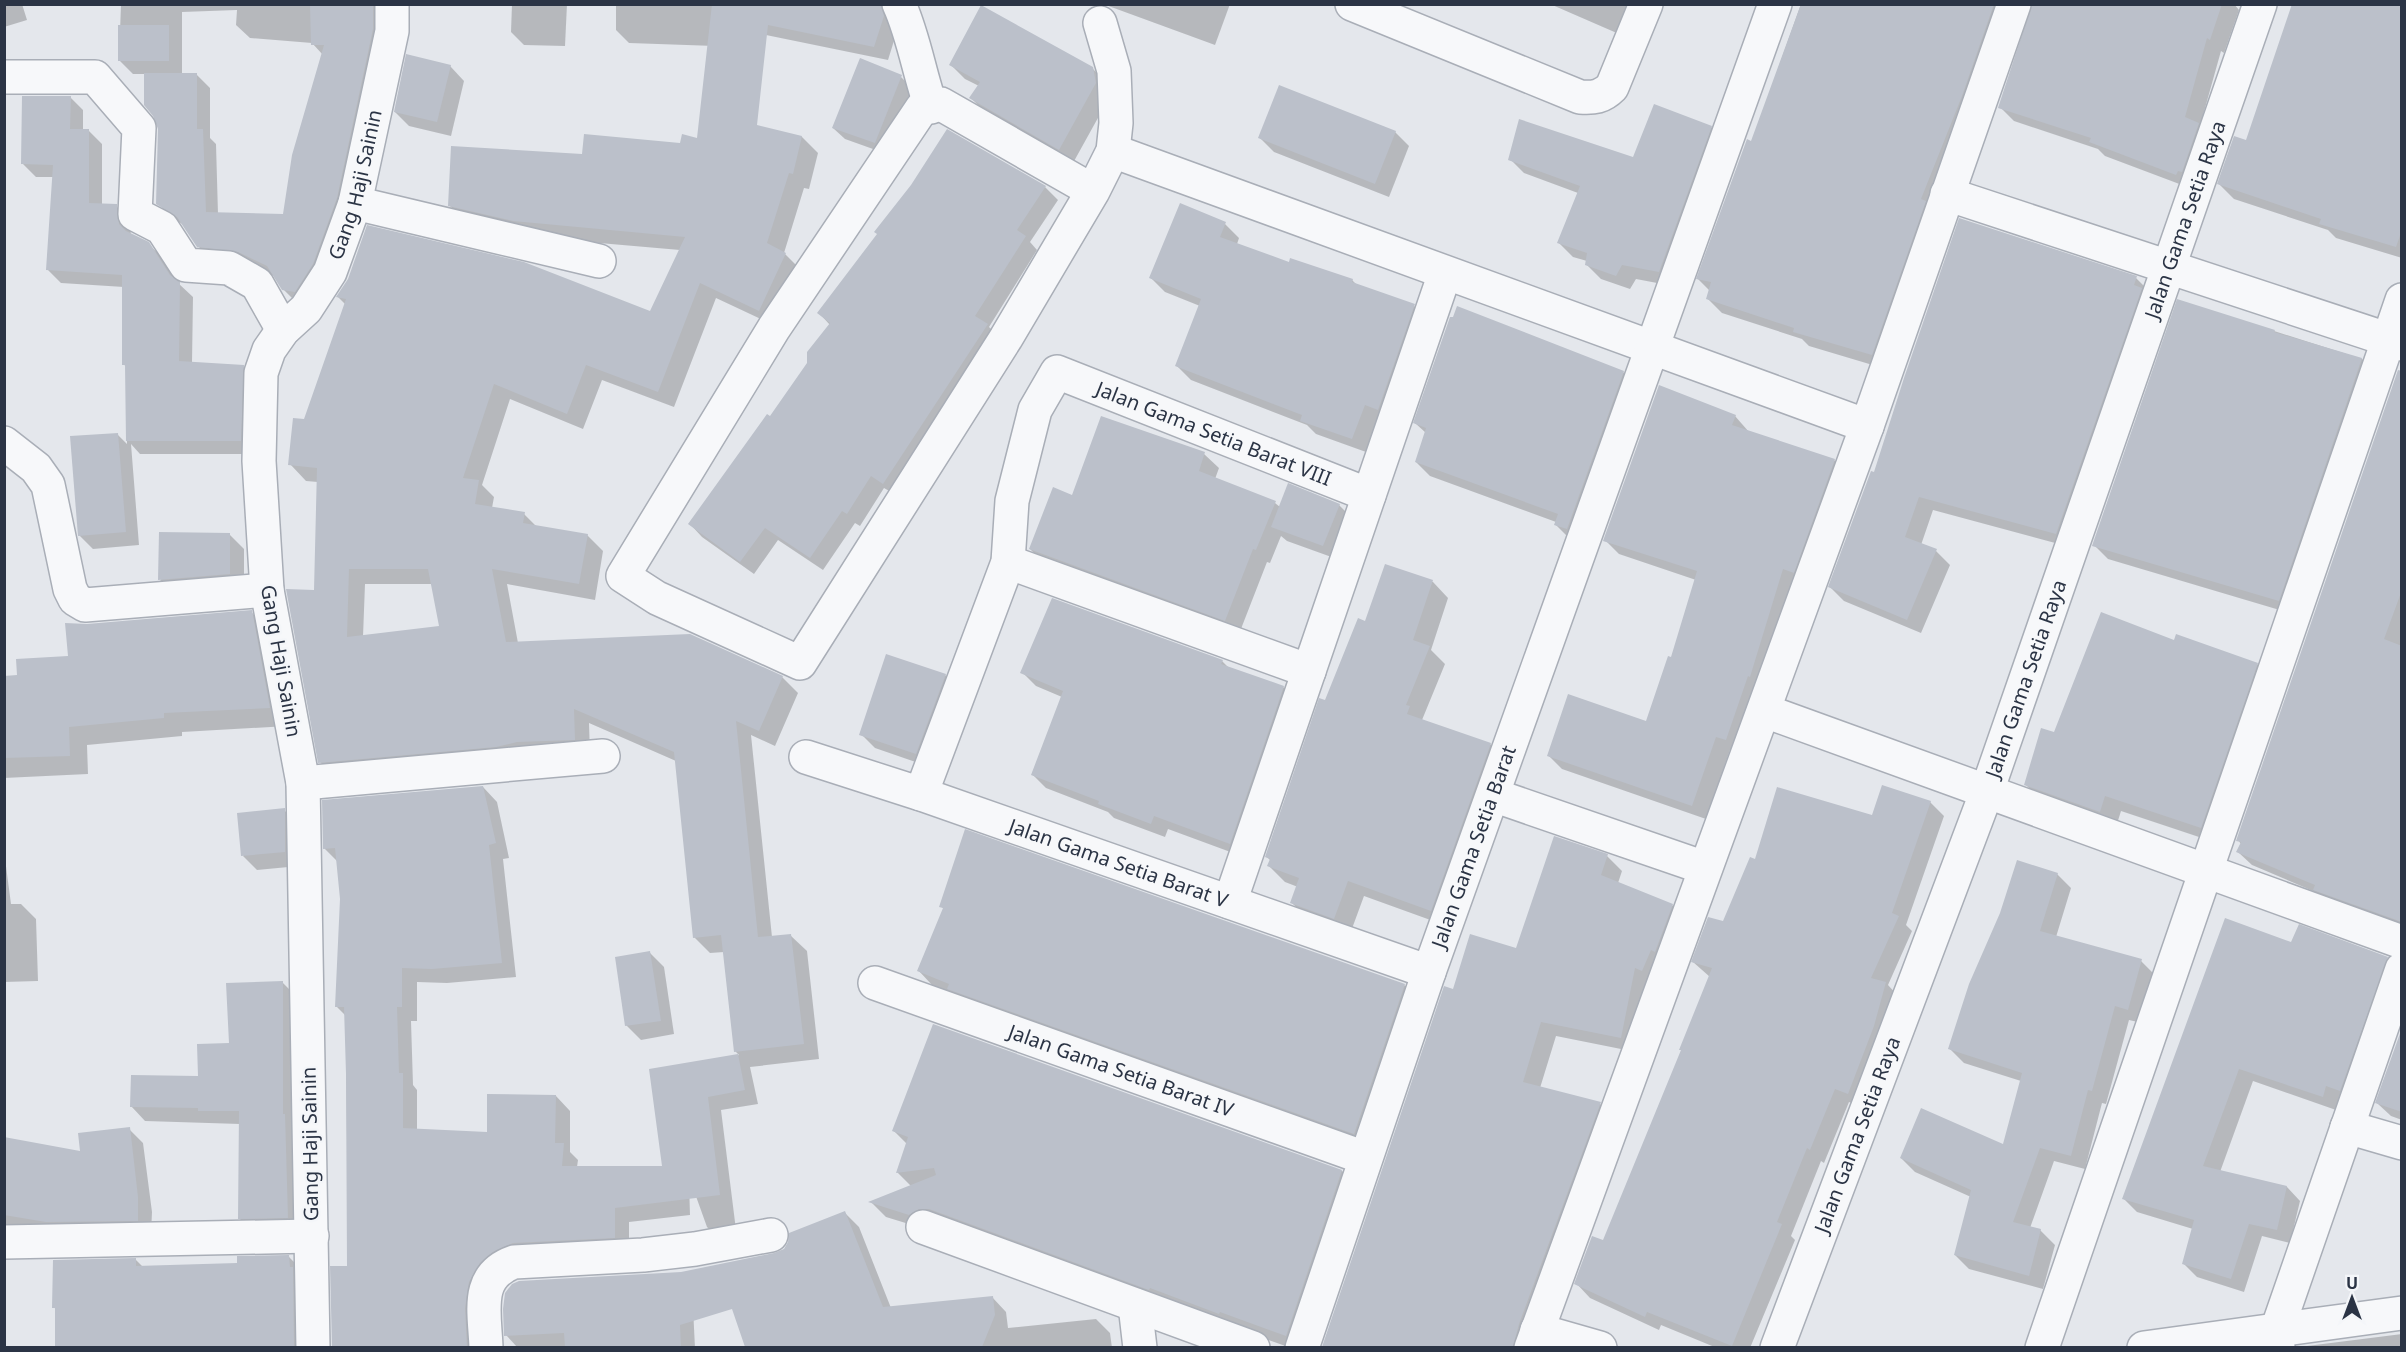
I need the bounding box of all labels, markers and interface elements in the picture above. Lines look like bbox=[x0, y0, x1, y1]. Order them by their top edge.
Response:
street label: Gang Haji Sainin bbox=[322, 107, 388, 263]
street label: Jalan Gama Setia Raya bbox=[2137, 117, 2232, 324]
street label: Jalan Gama Setia Barat VIII bbox=[1090, 374, 1335, 492]
street label: Jalan Gama Setia Raya bbox=[1978, 576, 2072, 783]
street label: Gang Haji Sainin bbox=[255, 583, 308, 739]
street label: Jalan Gama Setia Barat bbox=[1424, 741, 1522, 953]
street label: Jalan Gama Setia Barat V bbox=[1003, 811, 1232, 914]
street label: Jalan Gama Setia Barat IV bbox=[1003, 1017, 1237, 1123]
street label: Jalan Gama Setia Raya bbox=[1807, 1032, 1906, 1238]
street label: Gang Haji Sainin bbox=[295, 1067, 324, 1221]
north arrow bbox=[2322, 1268, 2382, 1328]
text: U bbox=[2346, 1272, 2358, 1294]

